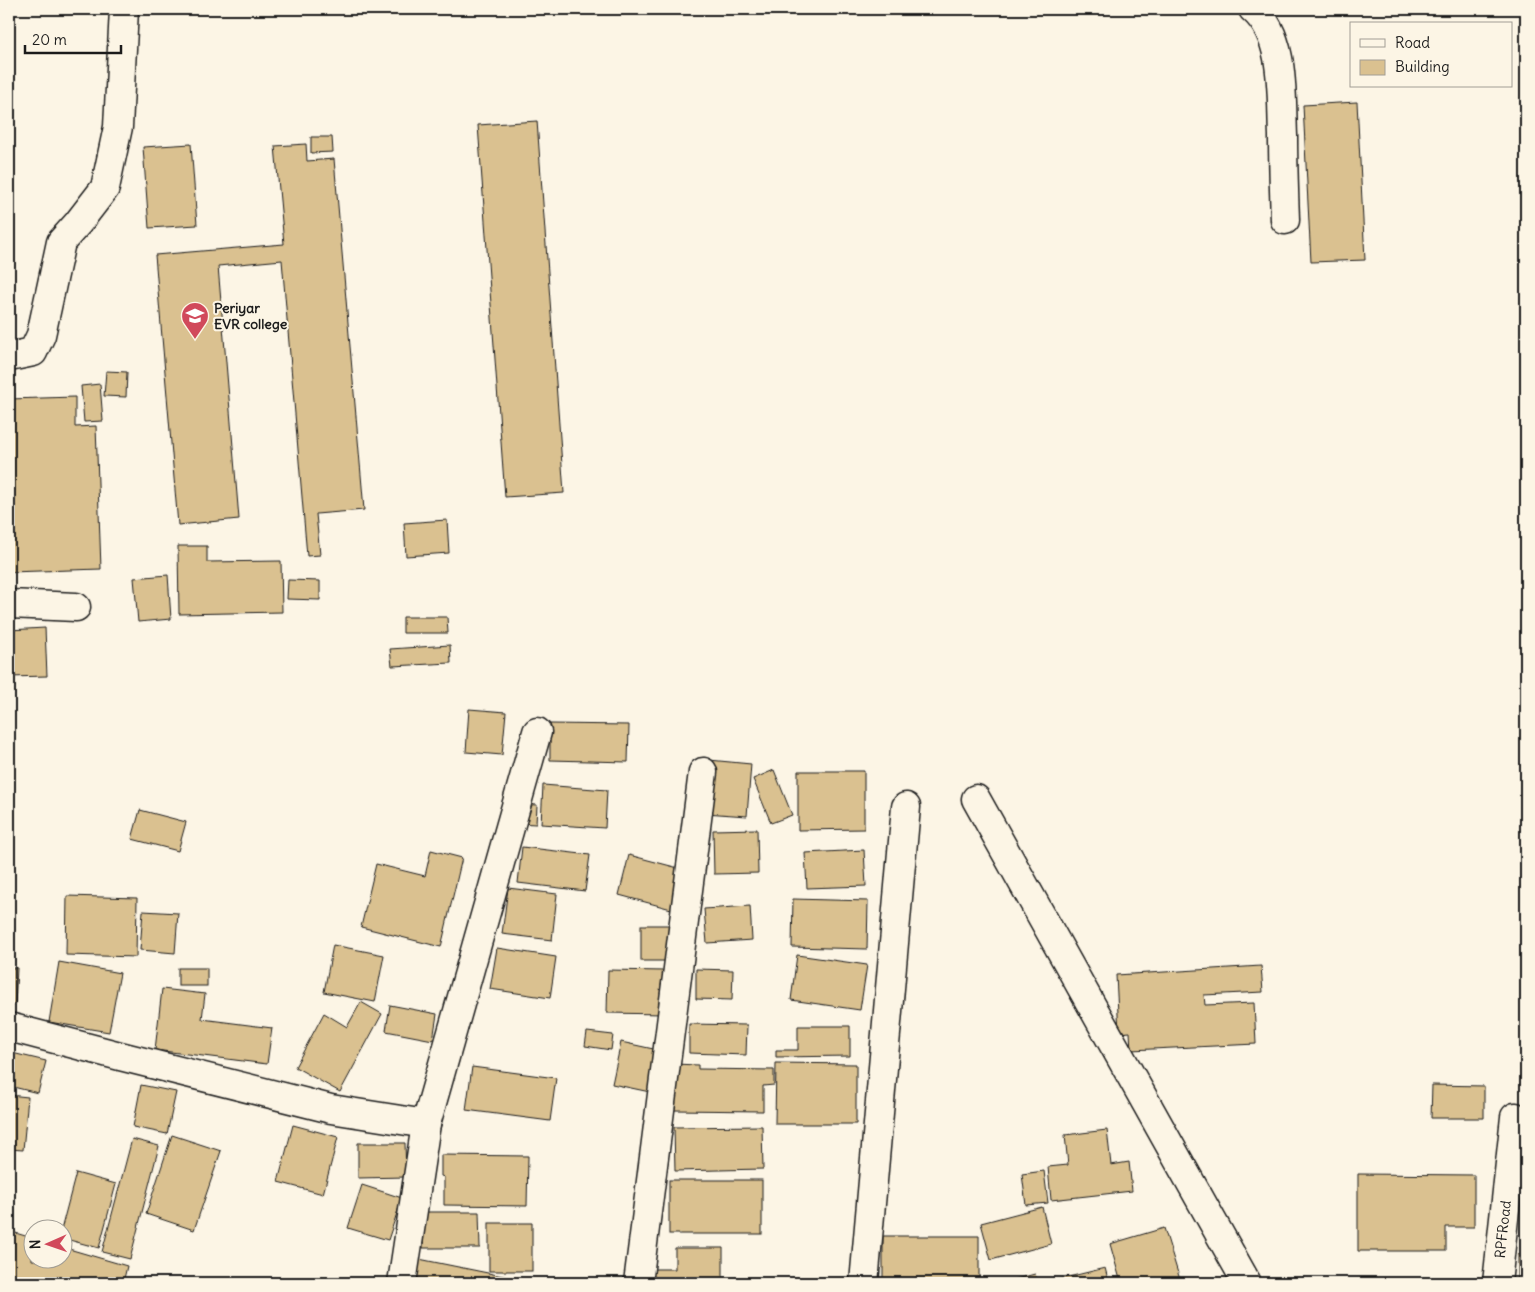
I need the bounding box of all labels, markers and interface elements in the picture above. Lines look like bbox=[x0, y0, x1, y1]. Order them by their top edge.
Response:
scale bar bbox=[25, 22, 121, 54]
legend bbox=[1350, 22, 1512, 88]
text: 20 m bbox=[32, 30, 67, 49]
text: Road bbox=[1395, 33, 1430, 52]
text: Building bbox=[1395, 57, 1450, 76]
place label: Periyar EVR college bbox=[214, 299, 288, 333]
school or university icon: Periyar EVR college bbox=[180, 301, 210, 340]
street label: RPFRoad bbox=[1491, 1199, 1515, 1259]
north arrow bbox=[22, 1220, 72, 1270]
text: N bbox=[26, 1239, 44, 1250]

